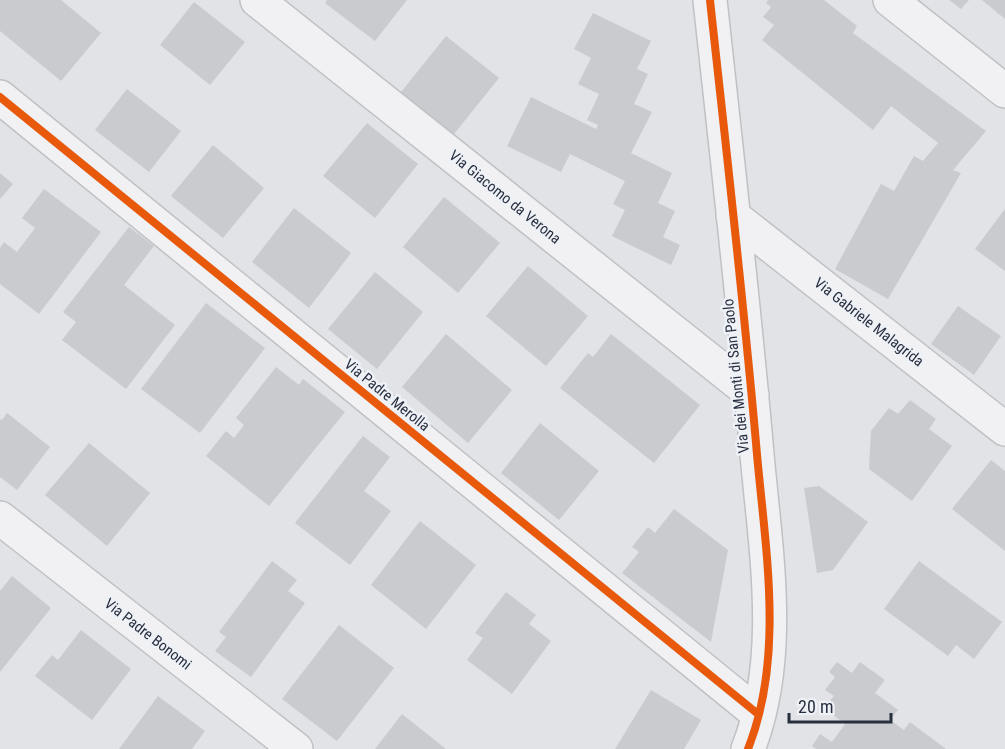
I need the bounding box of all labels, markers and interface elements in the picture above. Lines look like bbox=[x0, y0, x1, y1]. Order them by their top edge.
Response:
street label: Via Giacomo da Verona bbox=[446, 146, 564, 248]
street label: Via Gabriele Malagrida bbox=[811, 274, 927, 370]
street label: Via dei Monti di San Paolo bbox=[719, 298, 753, 454]
street label: Via Padre Merolla bbox=[341, 355, 433, 435]
street label: Via Padre Bonomi bbox=[101, 594, 195, 674]
scale bar bbox=[789, 686, 891, 724]
text: 20 m bbox=[798, 696, 833, 717]

